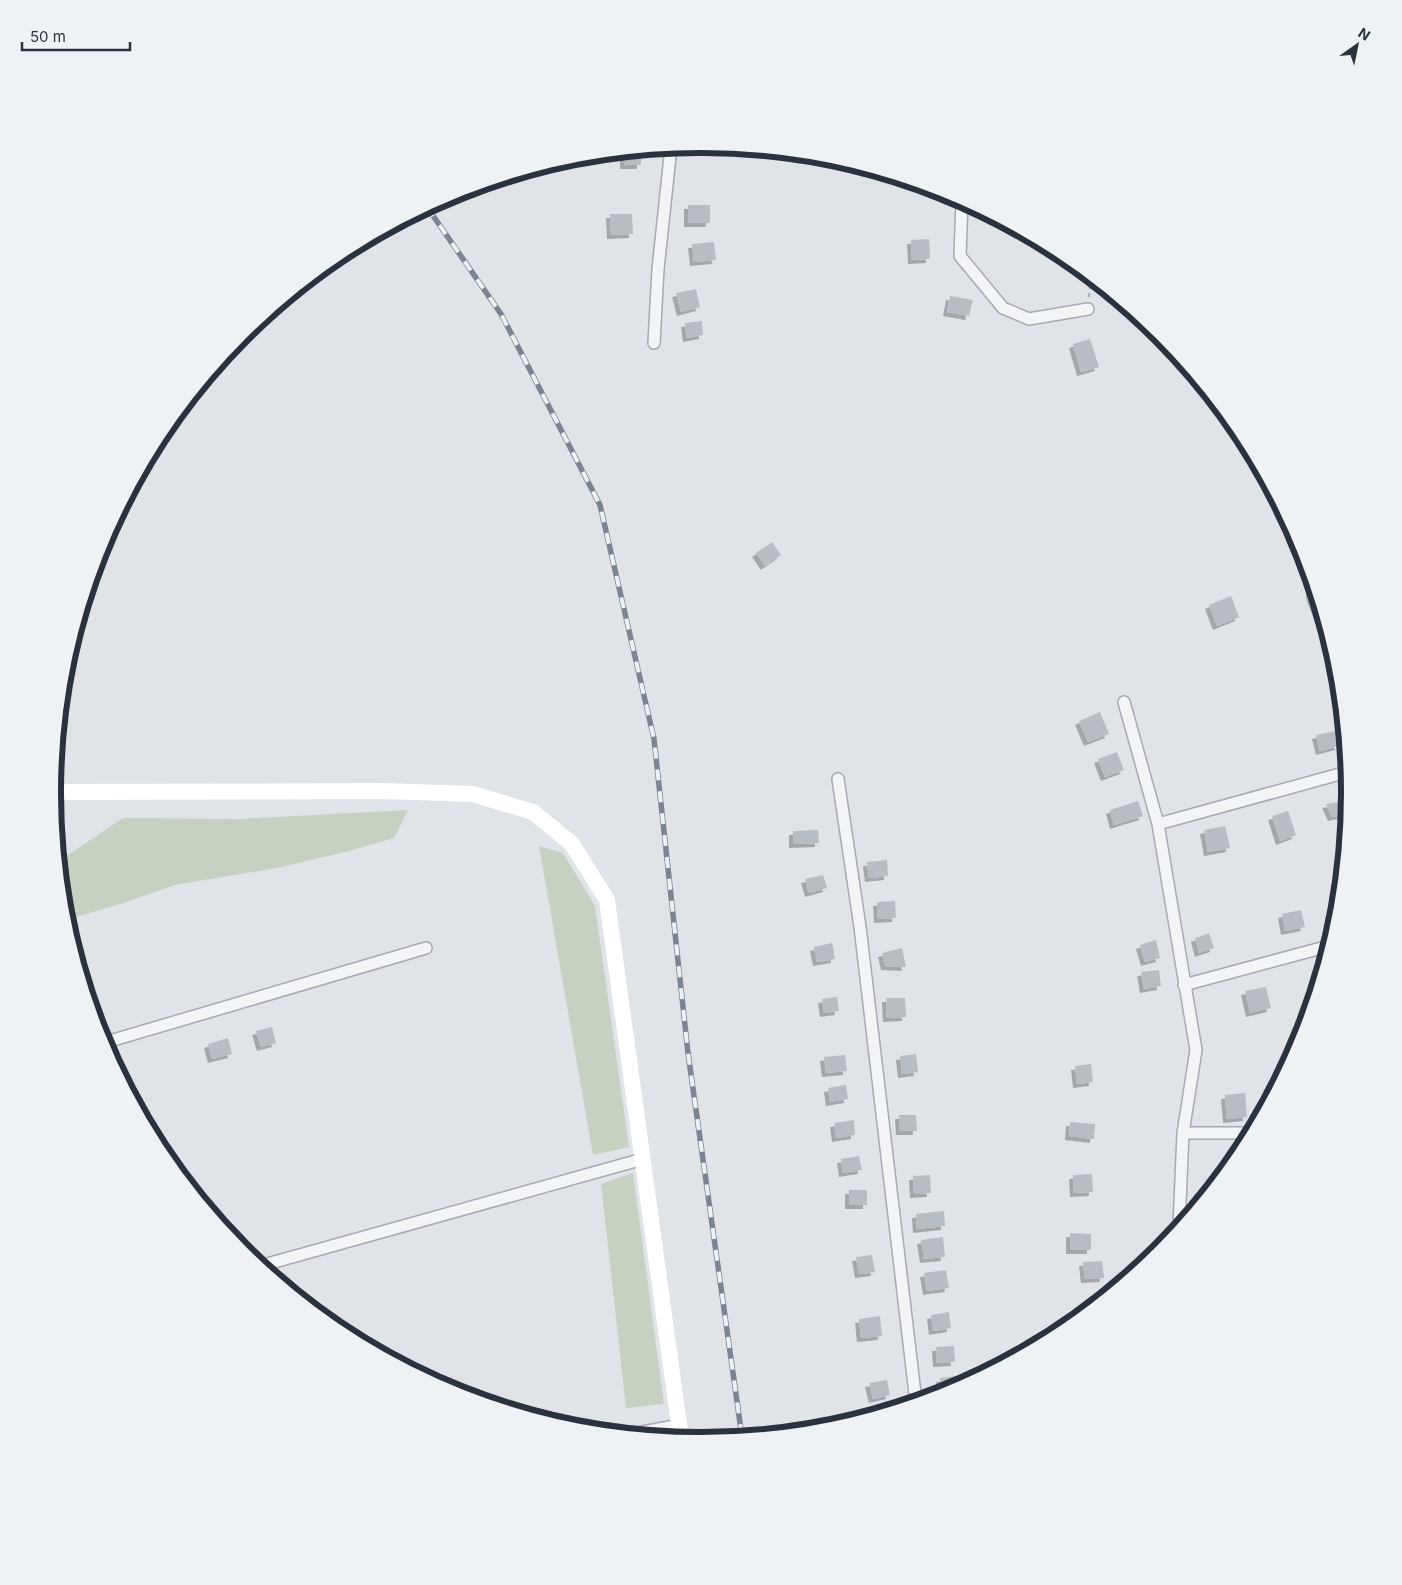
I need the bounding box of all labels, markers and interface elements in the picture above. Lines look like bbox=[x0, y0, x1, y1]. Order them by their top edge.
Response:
scale bar bbox=[22, 20, 130, 52]
north arrow bbox=[1332, 20, 1382, 70]
text: N bbox=[1355, 24, 1373, 44]
text: 50 m bbox=[30, 27, 66, 46]

